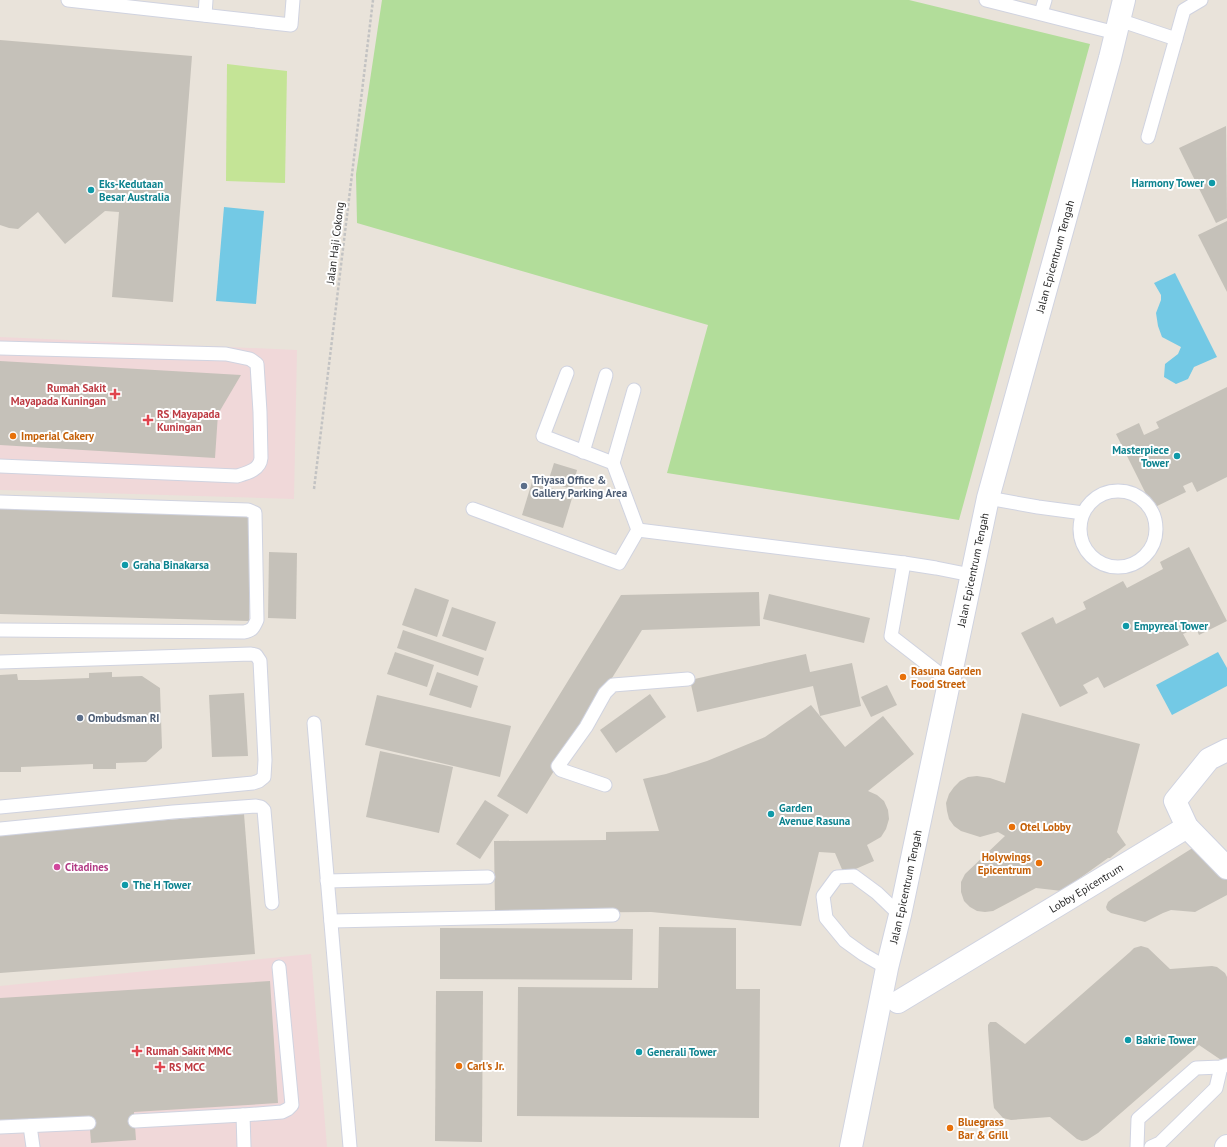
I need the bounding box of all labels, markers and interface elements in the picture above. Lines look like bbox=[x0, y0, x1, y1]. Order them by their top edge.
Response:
place label: Harmony Tower bbox=[1132, 176, 1204, 190]
place label: Eks-Kedutaan Besar Australia bbox=[99, 177, 169, 204]
marker: Harmony Tower bbox=[1207, 178, 1217, 188]
marker: Eks-Kedutaan Besar Australia bbox=[86, 185, 96, 195]
street label: Jalan Epicentrum Tengah bbox=[1032, 199, 1077, 315]
street label: Jalan Haji Cokong bbox=[323, 201, 347, 286]
place label: Rumah Sakit Mayapada Kuningan bbox=[11, 381, 106, 408]
marker: Rumah Sakit Mayapada Kuningan bbox=[109, 388, 121, 400]
place label: RS Mayapada Kuningan bbox=[157, 407, 220, 434]
marker: RS Mayapada Kuningan bbox=[142, 414, 154, 426]
place label: Imperial Cakery bbox=[21, 429, 95, 443]
marker: Imperial Cakery bbox=[8, 431, 18, 441]
place label: Masterpiece Tower bbox=[1112, 443, 1169, 470]
marker: Masterpiece Tower bbox=[1172, 451, 1182, 461]
place label: Triyasa Office & Gallery Parking Area bbox=[532, 473, 627, 500]
marker: Triyasa Office & Gallery Parking Area bbox=[519, 481, 529, 491]
street label: Jalan Epicentrum Tengah bbox=[954, 511, 992, 629]
place label: Graha Binakarsa bbox=[133, 558, 209, 572]
marker: Graha Binakarsa bbox=[120, 560, 130, 570]
place label: Empyreal Tower bbox=[1134, 619, 1208, 633]
marker: Empyreal Tower bbox=[1121, 621, 1131, 631]
place label: Rasuna Garden Food Street bbox=[911, 664, 981, 691]
marker: Rasuna Garden Food Street bbox=[898, 672, 908, 682]
place label: Ombudsman RI bbox=[88, 711, 159, 725]
marker: Ombudsman RI bbox=[75, 713, 85, 723]
place label: Garden Avenue Rasuna bbox=[779, 801, 850, 828]
marker: Garden Avenue Rasuna bbox=[766, 809, 776, 819]
place label: Otel Lobby bbox=[1020, 820, 1072, 834]
marker: Otel Lobby bbox=[1007, 822, 1017, 832]
street label: Jalan Epicentrum Tengah bbox=[886, 828, 925, 946]
place label: Holywings Epicentrum bbox=[978, 850, 1031, 877]
marker: Holywings Epicentrum bbox=[1034, 858, 1044, 868]
place label: Citadines bbox=[65, 860, 109, 874]
street label: Lobby Epicentrum bbox=[1047, 860, 1126, 916]
marker: Citadines bbox=[52, 862, 62, 872]
place label: The H Tower bbox=[133, 878, 191, 892]
marker: The H Tower bbox=[120, 880, 130, 890]
place label: Bakrie Tower bbox=[1136, 1033, 1196, 1047]
marker: Bakrie Tower bbox=[1123, 1035, 1133, 1045]
place label: Rumah Sakit MMC bbox=[146, 1044, 232, 1058]
marker: Rumah Sakit MMC bbox=[131, 1045, 143, 1057]
place label: Generali Tower bbox=[647, 1045, 717, 1059]
marker: Generali Tower bbox=[634, 1047, 644, 1057]
place label: Carl's Jr. bbox=[467, 1059, 505, 1073]
place label: RS MCC bbox=[169, 1060, 205, 1074]
marker: RS MCC bbox=[154, 1061, 166, 1073]
marker: Carl's Jr. bbox=[454, 1061, 464, 1071]
place label: Bluegrass Bar & Grill bbox=[958, 1115, 1009, 1142]
marker: Bluegrass Bar & Grill bbox=[945, 1123, 955, 1133]

